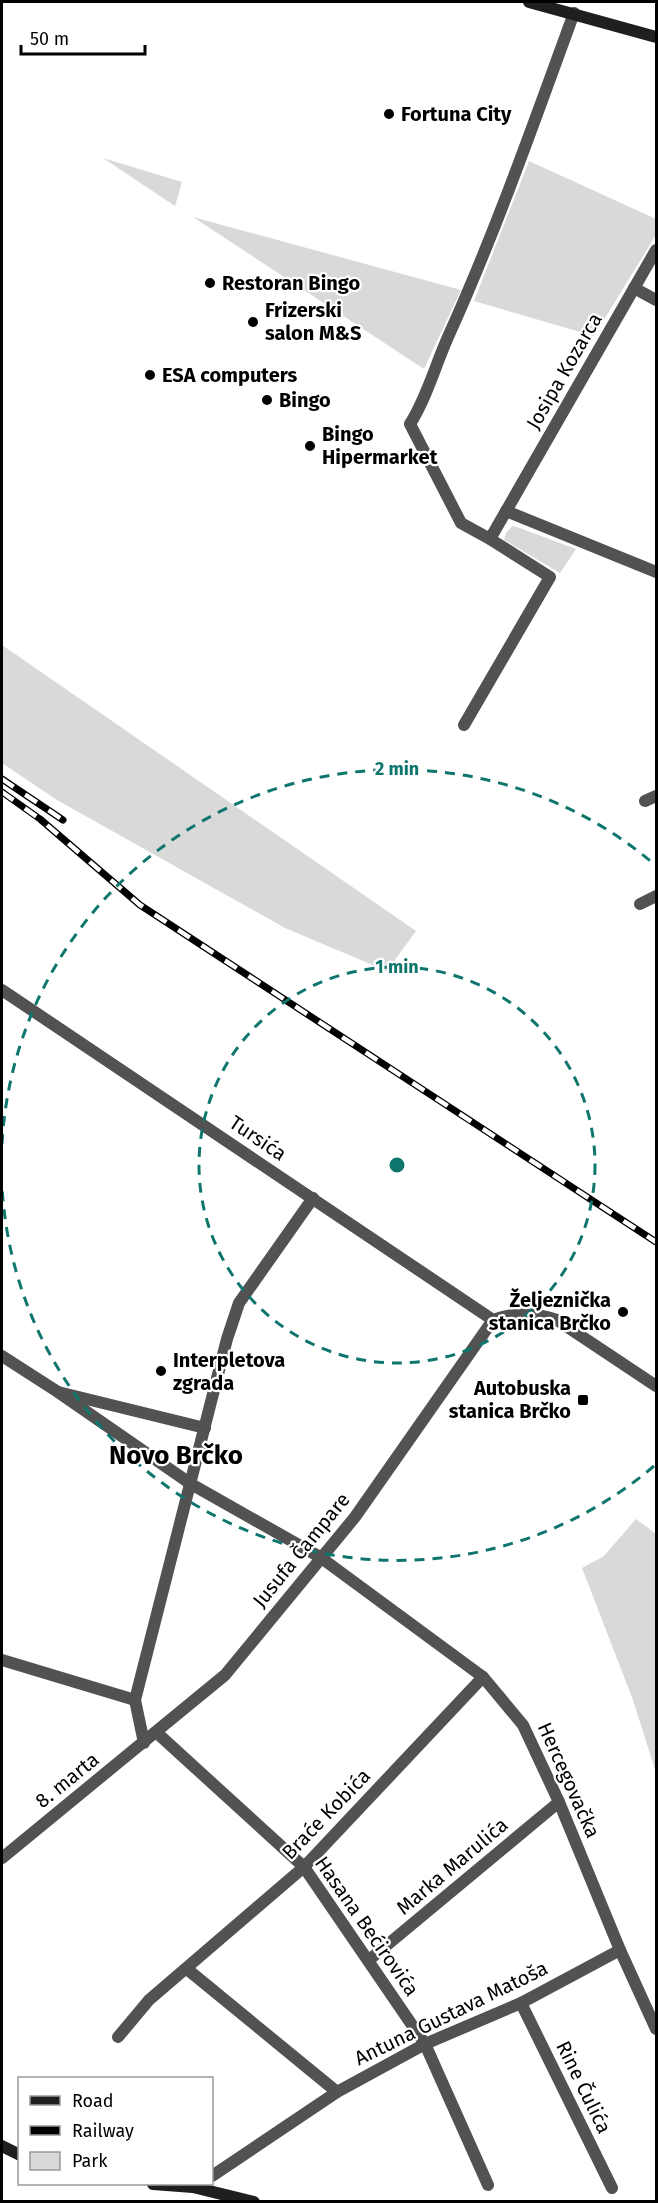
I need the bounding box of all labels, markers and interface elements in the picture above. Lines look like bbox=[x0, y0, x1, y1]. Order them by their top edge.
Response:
scale bar bbox=[21, 18, 146, 56]
text: 50 m bbox=[30, 28, 69, 50]
place label: Fortuna City bbox=[401, 102, 512, 126]
marker: Fortuna City bbox=[382, 107, 396, 121]
place label: Restoran Bingo bbox=[222, 271, 360, 295]
marker: Restoran Bingo bbox=[203, 276, 217, 290]
place label: Frizerski salon M&S bbox=[265, 298, 361, 345]
street label: Josipa Kozarca bbox=[521, 309, 607, 433]
marker: Frizerski salon M&S bbox=[246, 315, 260, 329]
place label: ESA computers bbox=[162, 363, 298, 387]
marker: ESA computers bbox=[143, 368, 157, 382]
place label: Bingo bbox=[279, 388, 331, 412]
marker: Bingo bbox=[260, 393, 274, 407]
place label: Bingo Hipermarket bbox=[322, 422, 438, 469]
marker: Bingo Hipermarket bbox=[303, 439, 317, 453]
text: 2 min bbox=[375, 758, 419, 780]
text: 1 min bbox=[375, 956, 419, 978]
street label: Tursića bbox=[225, 1110, 291, 1166]
centre of rings bbox=[387, 1155, 407, 1175]
place label: Željeznička stanica Brčko bbox=[489, 1288, 611, 1335]
marker: Željeznička stanica Brčko bbox=[616, 1305, 630, 1319]
place label: Interpletova zgrada bbox=[173, 1348, 285, 1395]
marker: Interpletova zgrada bbox=[154, 1364, 168, 1378]
place label: Autobuska stanica Brčko bbox=[449, 1376, 571, 1423]
marker: Autobuska stanica Brčko bbox=[576, 1393, 590, 1407]
district label: Novo Brčko bbox=[109, 1440, 243, 1471]
street label: Jusufa Čampare bbox=[247, 1488, 355, 1612]
street label: Hercegovačka bbox=[533, 1718, 605, 1842]
street label: 8. marta bbox=[30, 1747, 104, 1813]
street label: Braće Kobića bbox=[277, 1764, 375, 1864]
street label: Marka Marulića bbox=[391, 1813, 513, 1919]
street label: Hasana Bećirovića bbox=[310, 1852, 424, 2000]
street label: Antuna Gustava Matoša bbox=[350, 1956, 552, 2070]
street label: Rine Čulića bbox=[551, 2037, 617, 2137]
legend bbox=[18, 2077, 213, 2185]
text: Road bbox=[72, 2090, 114, 2112]
text: Railway bbox=[72, 2120, 134, 2142]
text: Park bbox=[72, 2150, 108, 2172]

